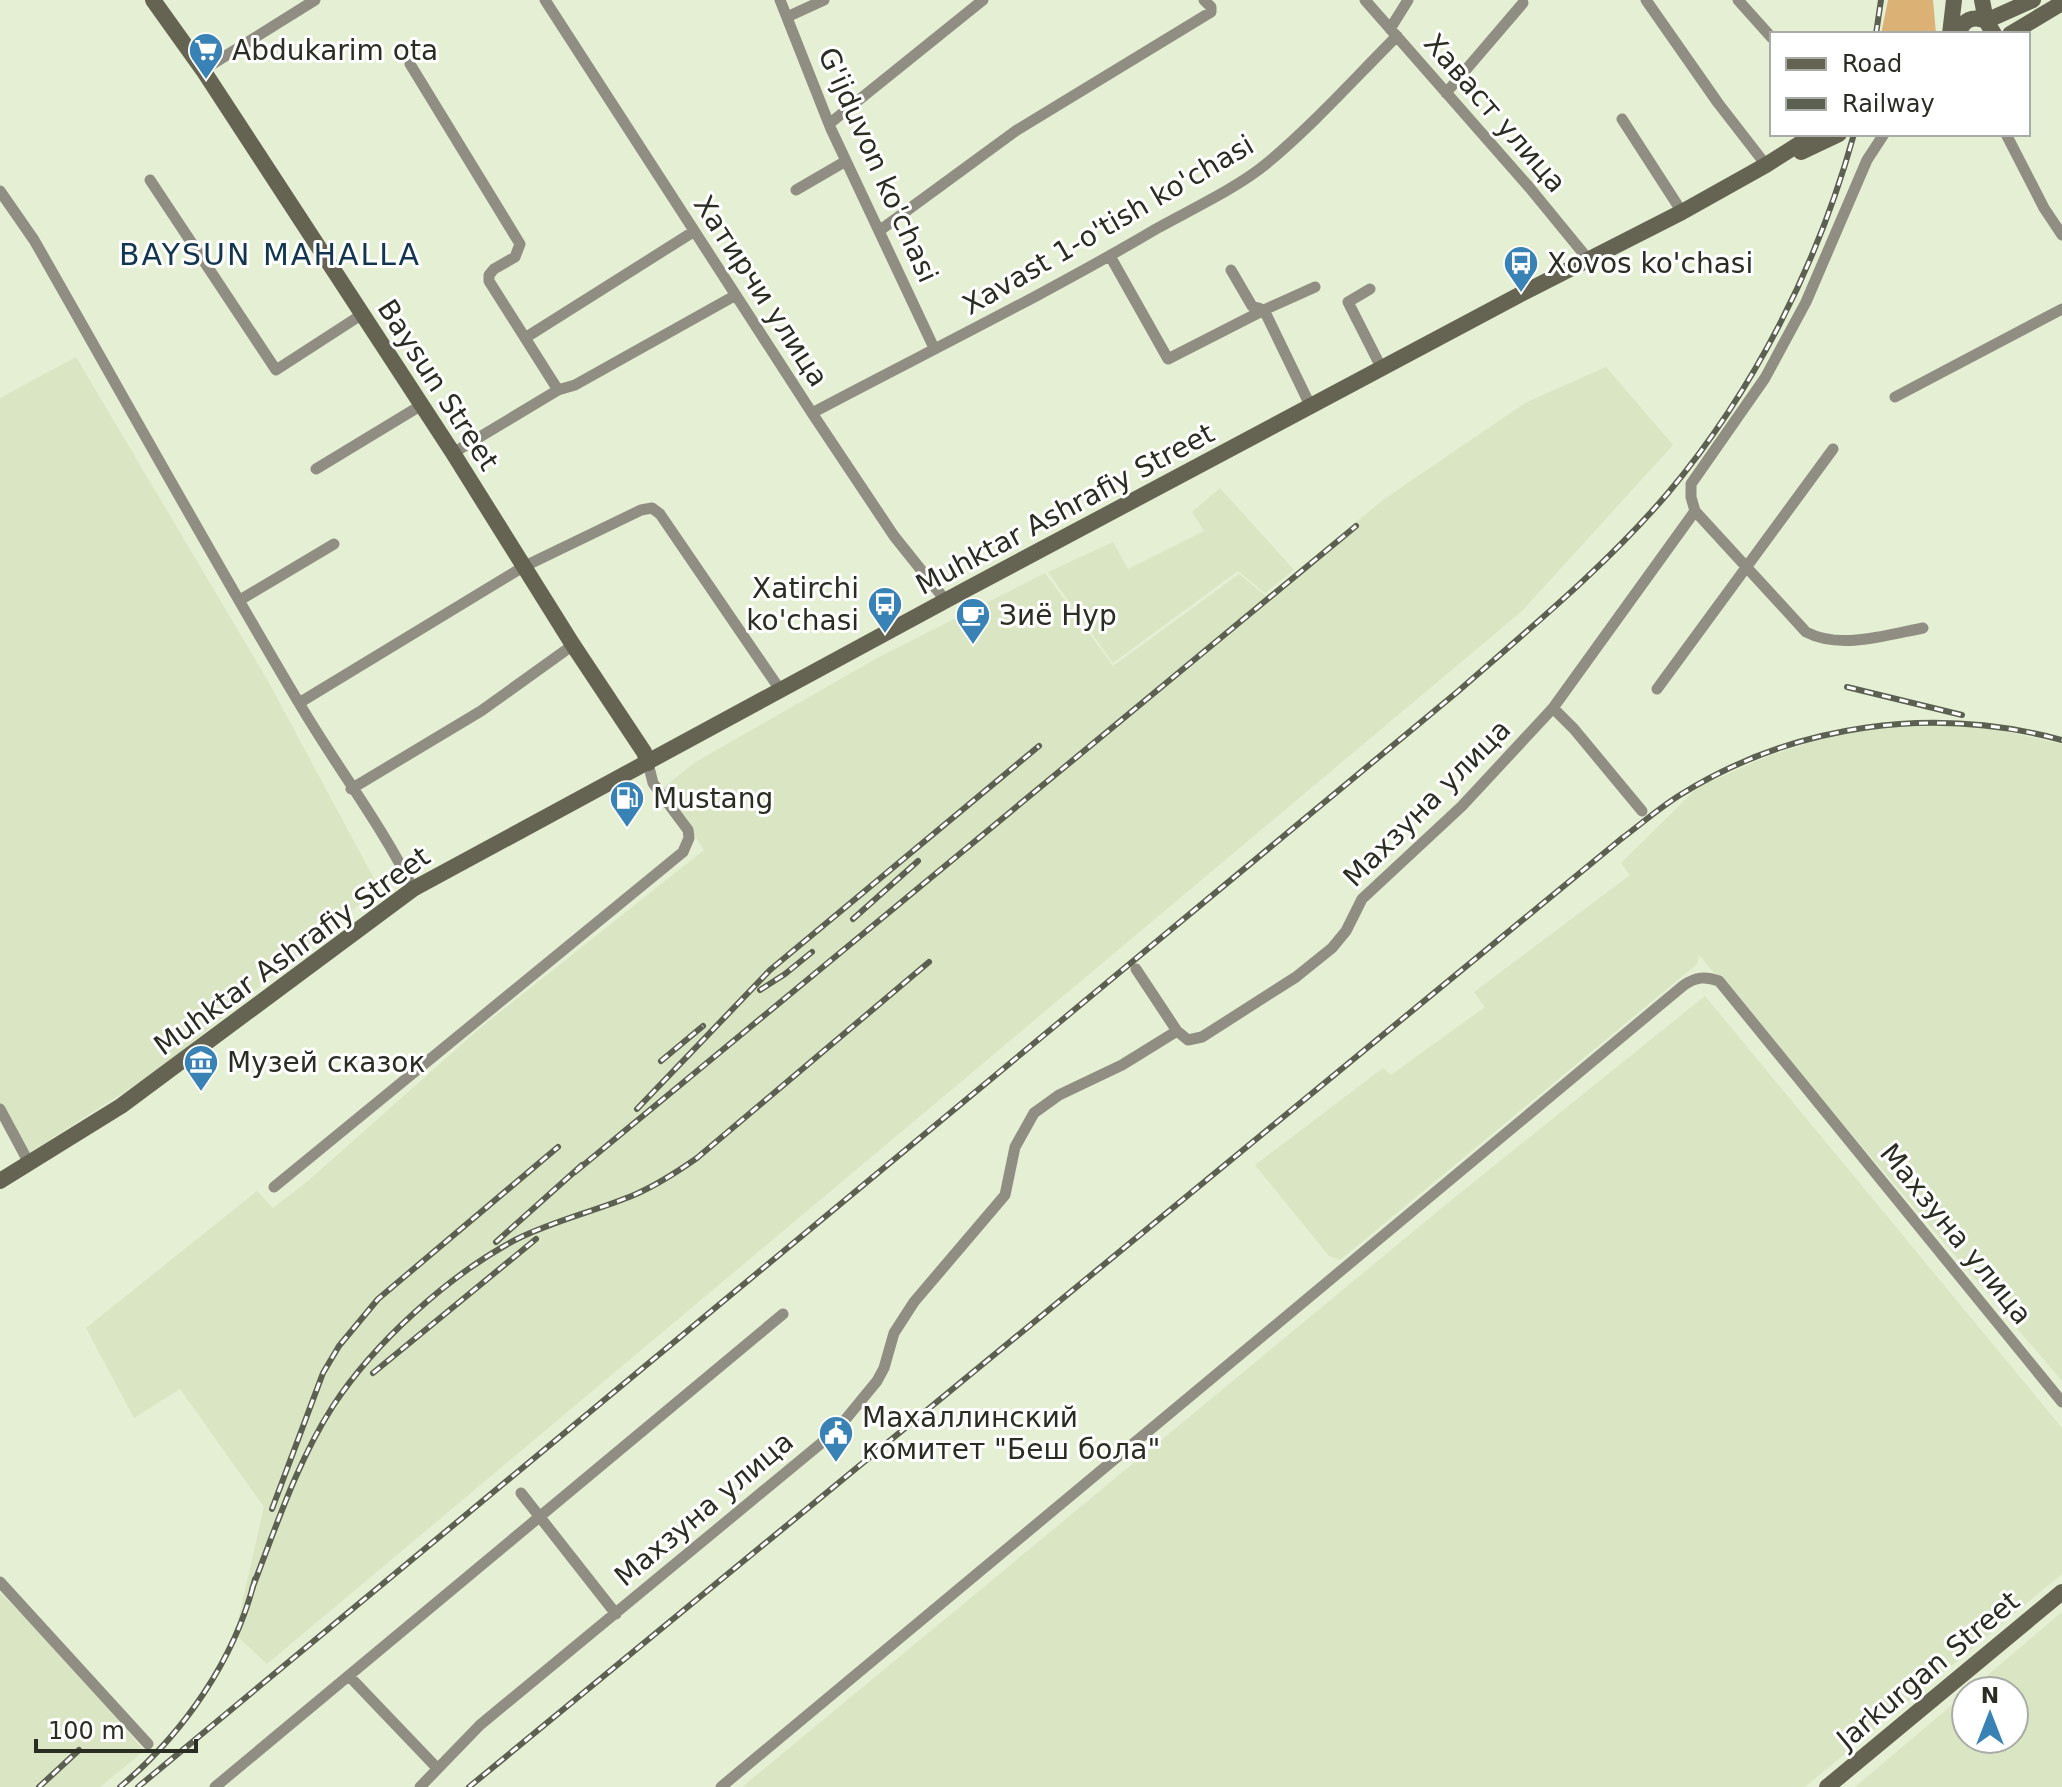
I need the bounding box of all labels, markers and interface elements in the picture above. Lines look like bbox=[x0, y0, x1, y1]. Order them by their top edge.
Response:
street label: Хаваст улица bbox=[1417, 27, 1573, 199]
supermarket icon: Abdukarim ota bbox=[187, 31, 225, 81]
legend bbox=[1770, 32, 2030, 136]
place label: Abdukarim ota bbox=[232, 34, 438, 67]
street label: G'ijduvon ko'chasi bbox=[811, 42, 945, 288]
text: Road bbox=[1842, 50, 1902, 78]
text: Railway bbox=[1842, 90, 1935, 118]
street label: Xavast 1-o'tish ko'chasi bbox=[957, 128, 1259, 322]
street label: Хатирчи улица bbox=[687, 189, 835, 393]
district label: BAYSUN MAHALLA bbox=[119, 237, 421, 272]
bus stop icon: Xovos ko'chasi bbox=[1502, 244, 1540, 294]
place label: Xovos ko'chasi bbox=[1547, 247, 1753, 280]
street label: Bаysun Street bbox=[371, 293, 505, 477]
street label: Muhktar Ashrafiy Street bbox=[910, 416, 1220, 602]
place label: Xatirchi ko'chasi bbox=[746, 572, 859, 637]
bus stop icon: Xatirchi ko'chasi bbox=[866, 585, 904, 635]
cafe icon: Зиё Нур bbox=[954, 596, 992, 646]
place label: Зиё Нур bbox=[999, 599, 1117, 632]
street label: Махзуна улица bbox=[1337, 713, 1517, 893]
fuel station icon: Mustang bbox=[608, 779, 646, 829]
place label: Mustang bbox=[653, 782, 773, 815]
street label: Muhktar Ashrafiy Street bbox=[148, 840, 436, 1062]
museum icon: Музей сказок bbox=[182, 1043, 220, 1093]
place label: Музей сказок bbox=[227, 1046, 425, 1079]
street label: Махзуна улица bbox=[1873, 1137, 2039, 1331]
place label: Махаллинский комитет "Беш бола" bbox=[862, 1401, 1160, 1466]
public building icon: Махаллинский комитет "Беш бола" bbox=[817, 1414, 855, 1464]
street label: Махзуна улица bbox=[608, 1425, 800, 1593]
street label: Jarkurgan Street bbox=[1829, 1584, 2026, 1757]
north arrow bbox=[1950, 1675, 2030, 1755]
text: N bbox=[1981, 1683, 1999, 1708]
scale bar bbox=[36, 1703, 196, 1753]
text: 100 m bbox=[48, 1717, 125, 1745]

